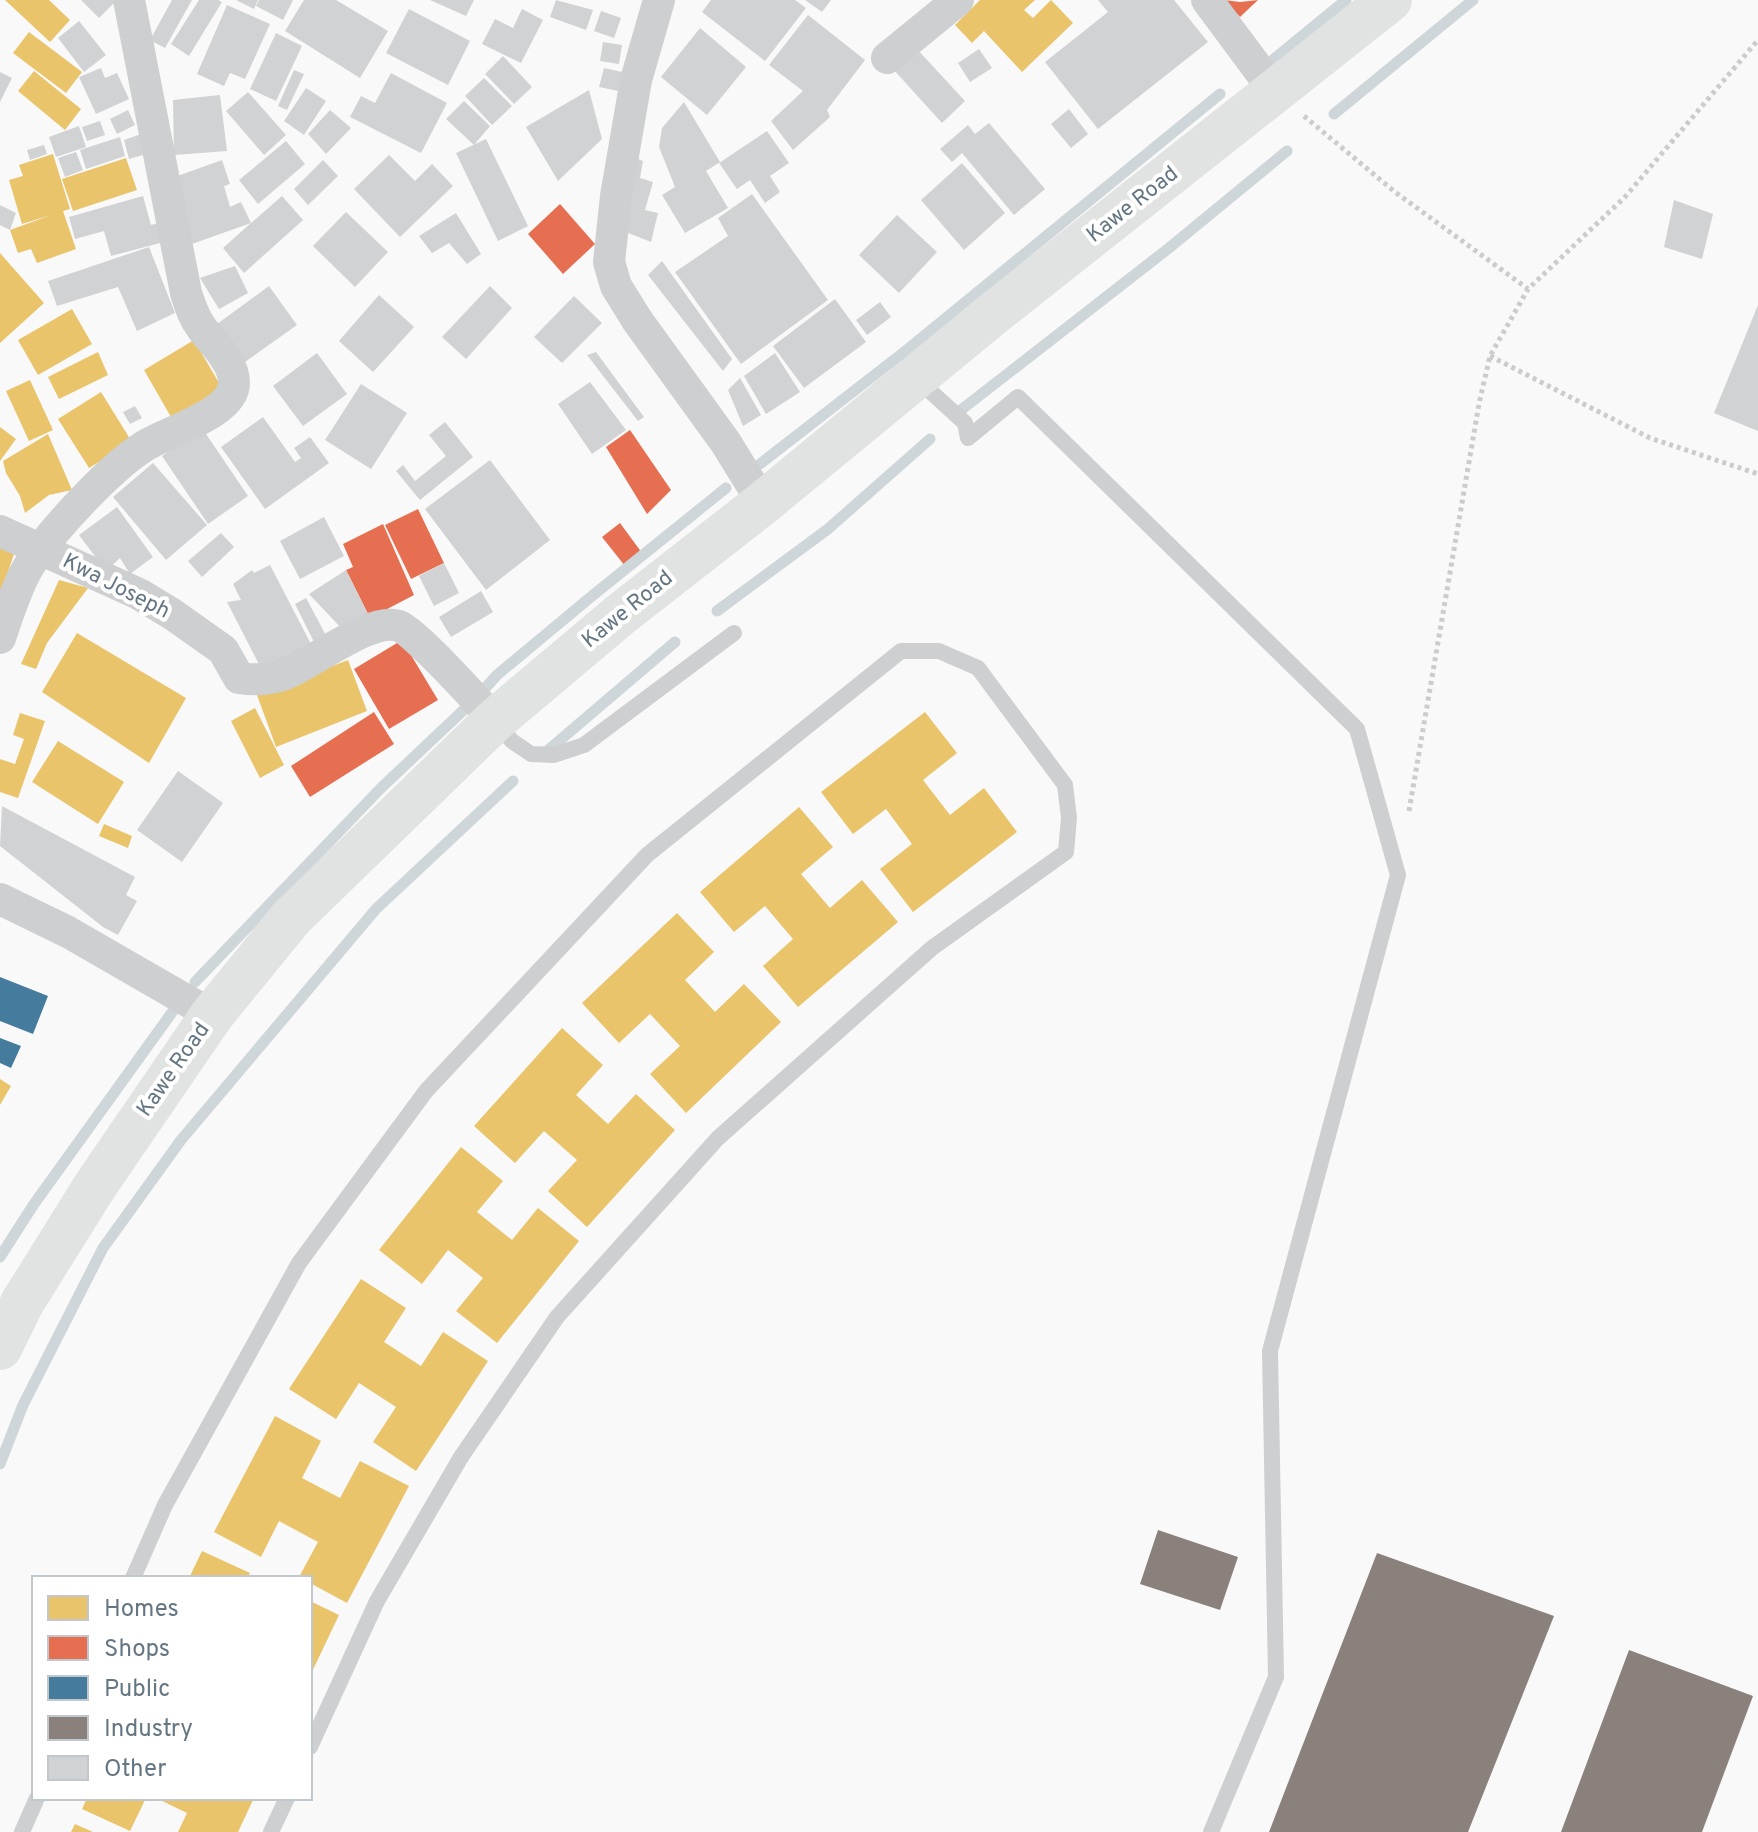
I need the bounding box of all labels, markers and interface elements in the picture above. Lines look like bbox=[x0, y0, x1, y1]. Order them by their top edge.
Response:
street label: Kawe Road bbox=[1082, 161, 1184, 249]
street label: Kwa Joseph bbox=[58, 548, 174, 626]
street label: Kawe Road bbox=[577, 565, 679, 655]
street label: Kawe Road bbox=[132, 1018, 216, 1122]
legend bbox=[32, 1576, 312, 1800]
text: Homes bbox=[104, 1595, 179, 1625]
text: Shops bbox=[104, 1635, 170, 1665]
text: Public bbox=[104, 1675, 170, 1705]
text: Industry bbox=[104, 1715, 193, 1745]
text: Other bbox=[104, 1755, 166, 1785]

